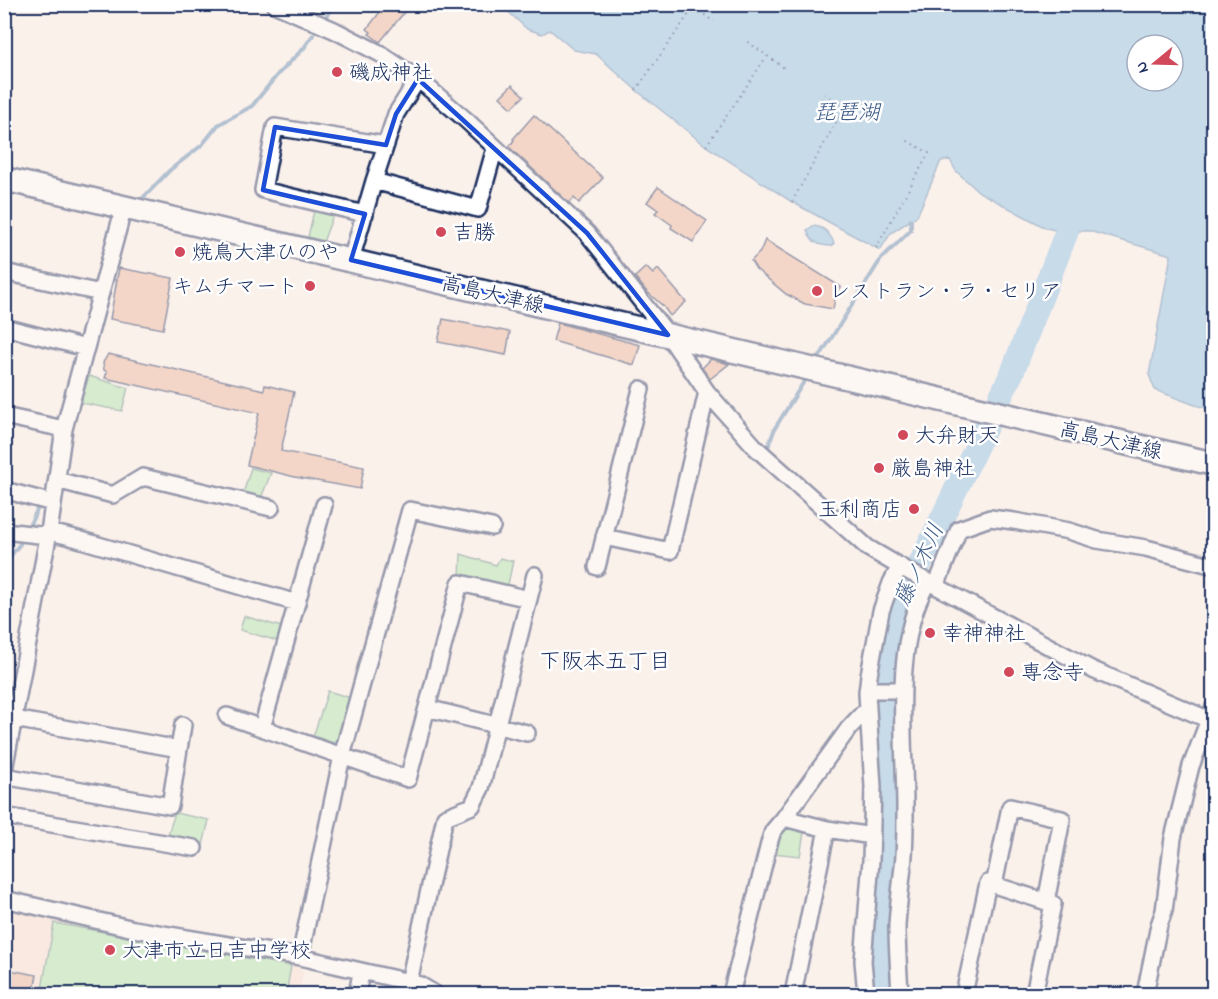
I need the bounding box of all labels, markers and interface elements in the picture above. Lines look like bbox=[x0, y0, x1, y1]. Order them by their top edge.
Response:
north arrow bbox=[1125, 33, 1185, 93]
text: N bbox=[1130, 58, 1156, 76]
place label: 磯成神社 bbox=[349, 59, 433, 89]
marker: 磯成神社 bbox=[330, 65, 344, 79]
water label: 琵琶湖 bbox=[814, 98, 882, 130]
place label: 吉勝 bbox=[453, 219, 495, 249]
marker: 吉勝 bbox=[434, 225, 448, 239]
place label: 焼鳥大津ひのや bbox=[192, 239, 339, 269]
marker: 焼鳥大津ひのや bbox=[173, 245, 187, 259]
street label: 高島大津線 bbox=[438, 270, 547, 322]
place label: キムチマート bbox=[172, 273, 298, 303]
place label: レストラン・ラ・セリア bbox=[829, 278, 1062, 308]
marker: キムチマート bbox=[303, 279, 317, 293]
marker: レストラン・ラ・セリア bbox=[810, 284, 824, 298]
street label: 高島大津線 bbox=[1056, 416, 1165, 468]
place label: 大弁財天 bbox=[915, 422, 999, 452]
marker: 大弁財天 bbox=[896, 428, 910, 442]
place label: 厳島神社 bbox=[891, 455, 975, 485]
marker: 厳島神社 bbox=[872, 461, 886, 475]
place label: 玉利商店 bbox=[818, 496, 902, 526]
marker: 玉利商店 bbox=[907, 502, 921, 516]
water label: 藤ノ木川 bbox=[888, 519, 954, 612]
place label: 幸神神社 bbox=[942, 620, 1026, 650]
marker: 幸神神社 bbox=[923, 626, 937, 640]
district label: 下阪本五丁目 bbox=[539, 647, 671, 679]
place label: 専念寺 bbox=[1021, 659, 1084, 689]
marker: 専念寺 bbox=[1002, 665, 1016, 679]
place label: 大津市立日吉中学校 bbox=[122, 937, 311, 967]
marker: 大津市立日吉中学校 bbox=[103, 943, 117, 957]

